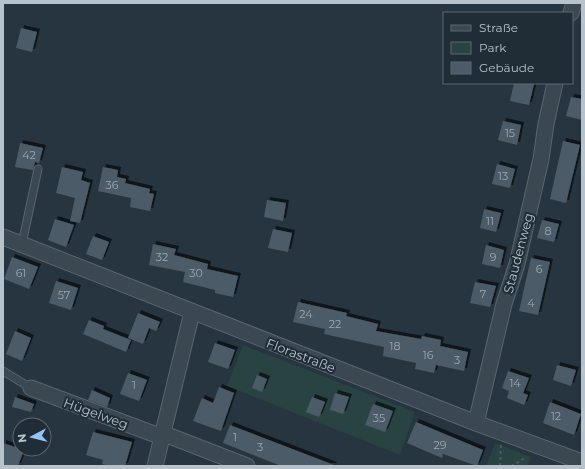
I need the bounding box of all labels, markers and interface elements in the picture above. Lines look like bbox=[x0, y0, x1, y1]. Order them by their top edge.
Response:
legend bbox=[443, 12, 573, 84]
text: Straße bbox=[479, 20, 518, 35]
text: Park bbox=[479, 40, 507, 55]
text: Gebäude bbox=[479, 60, 534, 75]
house number: 15 bbox=[505, 126, 515, 140]
house number: 42 bbox=[22, 148, 36, 162]
house number: 13 bbox=[498, 169, 508, 183]
house number: 36 bbox=[106, 178, 119, 192]
street label: Staudenweg bbox=[500, 211, 536, 295]
house number: 11 bbox=[486, 214, 494, 228]
house number: 8 bbox=[544, 224, 552, 238]
house number: 32 bbox=[156, 250, 168, 264]
house number: 9 bbox=[490, 250, 497, 264]
house number: 6 bbox=[536, 262, 543, 276]
house number: 61 bbox=[16, 266, 26, 280]
house number: 30 bbox=[189, 266, 203, 280]
house number: 7 bbox=[480, 287, 486, 301]
house number: 57 bbox=[58, 288, 70, 302]
house number: 4 bbox=[527, 296, 535, 310]
house number: 24 bbox=[299, 307, 313, 321]
house number: 22 bbox=[329, 317, 341, 331]
street label: Florastraße bbox=[264, 334, 338, 376]
house number: 18 bbox=[390, 339, 401, 353]
house number: 16 bbox=[423, 348, 434, 362]
house number: 3 bbox=[454, 353, 460, 367]
house number: 14 bbox=[509, 376, 521, 390]
house number: 1 bbox=[132, 378, 136, 392]
street label: Hügelweg bbox=[62, 394, 130, 432]
house number: 12 bbox=[551, 409, 561, 423]
house number: 35 bbox=[373, 411, 385, 425]
north arrow bbox=[12, 417, 52, 457]
house number: 1 bbox=[233, 430, 237, 444]
text: N bbox=[15, 433, 30, 443]
house number: 29 bbox=[434, 438, 447, 452]
house number: 3 bbox=[257, 440, 263, 454]

